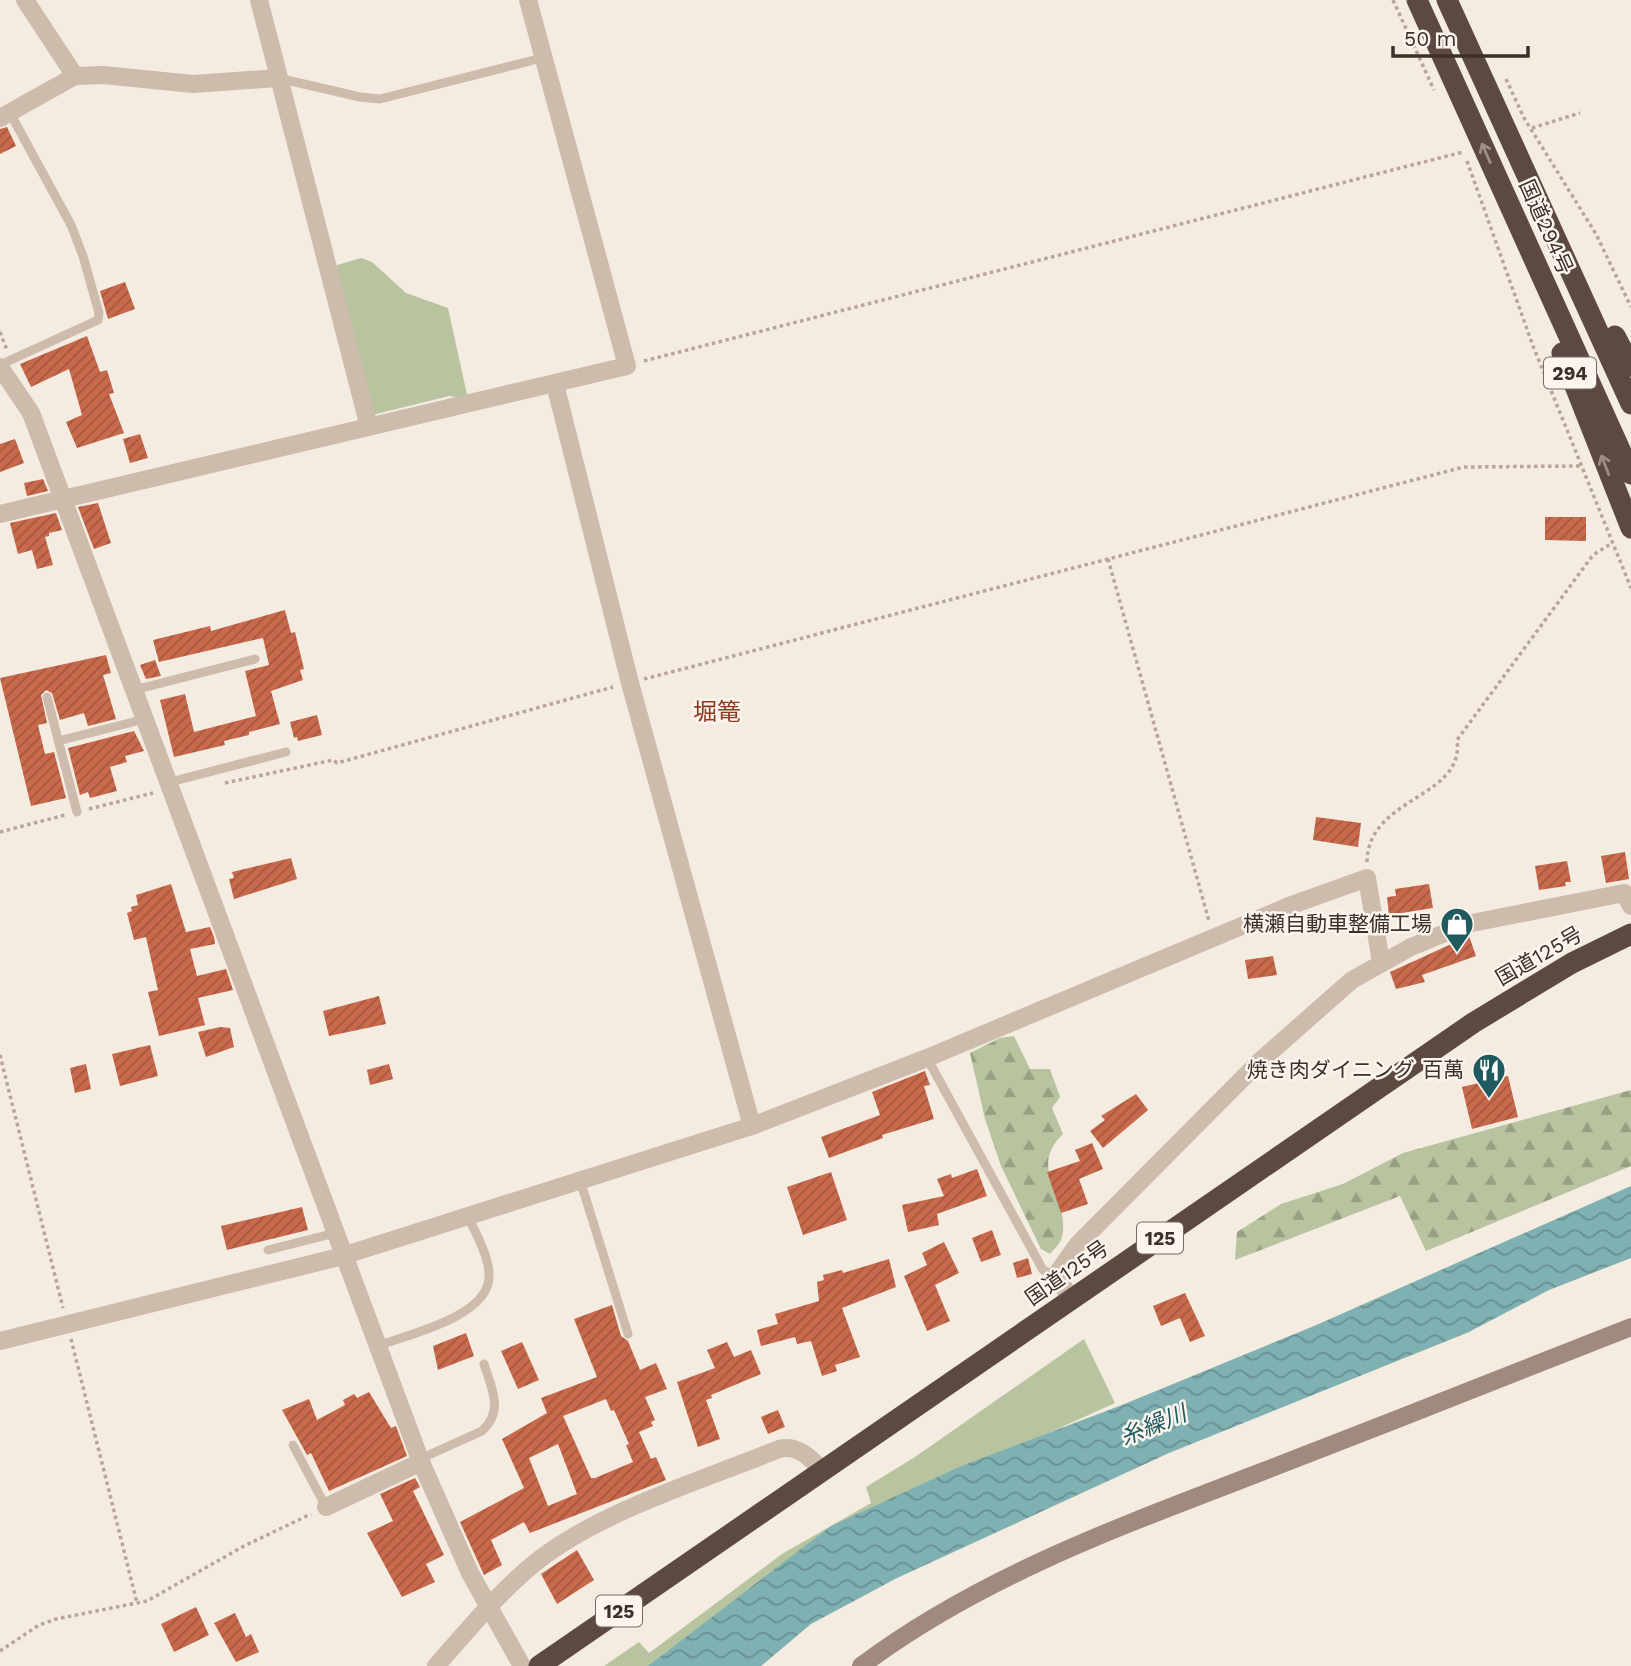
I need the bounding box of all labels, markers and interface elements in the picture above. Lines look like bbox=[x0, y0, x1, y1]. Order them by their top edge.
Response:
scale bar bbox=[1393, 14, 1528, 58]
text: 50 m bbox=[1404, 26, 1456, 51]
one-way arrow bbox=[1479, 143, 1492, 164]
street label: 国道294号 bbox=[1514, 176, 1578, 278]
road number: 294 bbox=[1544, 358, 1596, 388]
one-way arrow bbox=[1598, 455, 1611, 476]
district label: 堀篭 bbox=[693, 698, 741, 726]
shop icon: 横瀬自動車整備工場 bbox=[1438, 905, 1476, 954]
place label: 横瀬自動車整備工場 bbox=[1243, 911, 1432, 936]
street label: 国道125号 bbox=[1491, 921, 1586, 990]
restaurant icon: 焼き肉ダイニング 百萬 bbox=[1470, 1051, 1508, 1100]
place label: 焼き肉ダイニング 百萬 bbox=[1247, 1057, 1464, 1082]
road number: 125 bbox=[1137, 1222, 1183, 1254]
street label: 国道125号 bbox=[1020, 1235, 1113, 1310]
water label: 糸繰川 bbox=[1116, 1399, 1193, 1451]
road number: 125 bbox=[596, 1596, 642, 1626]

